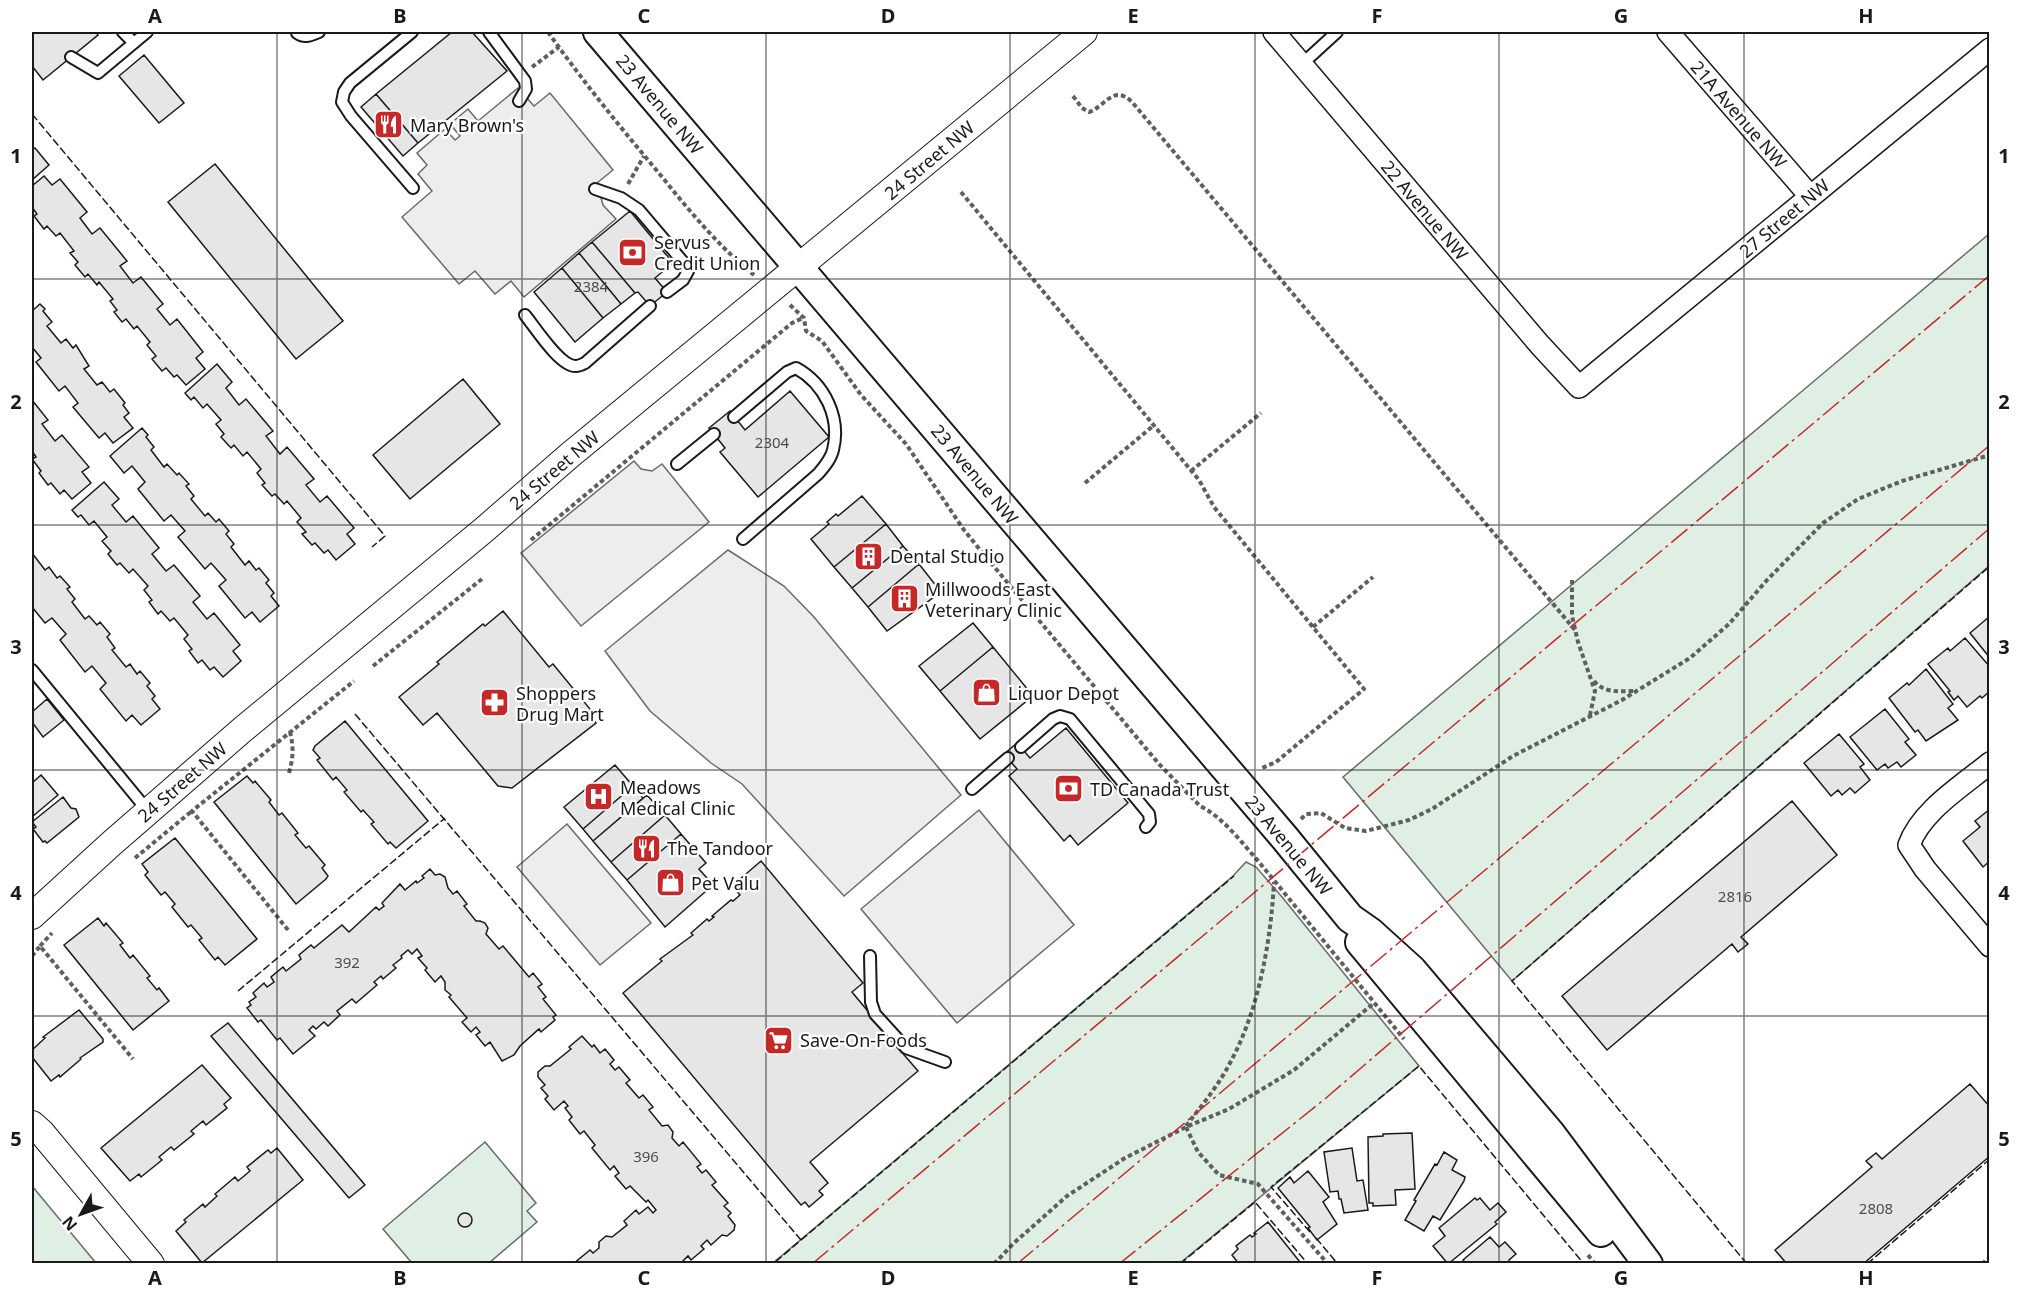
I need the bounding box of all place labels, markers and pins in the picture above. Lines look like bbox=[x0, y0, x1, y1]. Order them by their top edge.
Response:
restaurant icon: Mary Brown's bbox=[373, 109, 405, 141]
place label: Mary Brown's bbox=[410, 113, 524, 137]
place label: Servus Credit Union bbox=[654, 230, 760, 275]
bank icon: Servus Credit Union bbox=[617, 236, 649, 268]
building icon: Dental Studio bbox=[853, 540, 885, 572]
place label: Dental Studio bbox=[890, 544, 1004, 568]
place label: Millwoods East Veterinary Clinic bbox=[925, 577, 1062, 622]
building icon: Millwoods East Veterinary Clinic bbox=[888, 583, 920, 615]
shop icon: Liquor Depot bbox=[971, 677, 1003, 709]
place label: Shoppers Drug Mart bbox=[516, 681, 604, 726]
place label: Liquor Depot bbox=[1008, 681, 1120, 705]
pharmacy icon: Shoppers Drug Mart bbox=[479, 687, 511, 719]
bank icon: TD Canada Trust bbox=[1053, 773, 1085, 805]
place label: Meadows Medical Clinic bbox=[620, 775, 736, 820]
place label: TD Canada Trust bbox=[1090, 777, 1230, 801]
hospital icon: Meadows Medical Clinic bbox=[583, 781, 615, 813]
restaurant icon: The Tandoor bbox=[630, 832, 662, 864]
place label: The Tandoor bbox=[667, 836, 774, 860]
shop icon: Pet Valu bbox=[654, 867, 686, 899]
place label: Pet Valu bbox=[691, 871, 760, 895]
supermarket icon: Save-On-Foods bbox=[763, 1024, 795, 1056]
place label: Save-On-Foods bbox=[800, 1028, 927, 1052]

